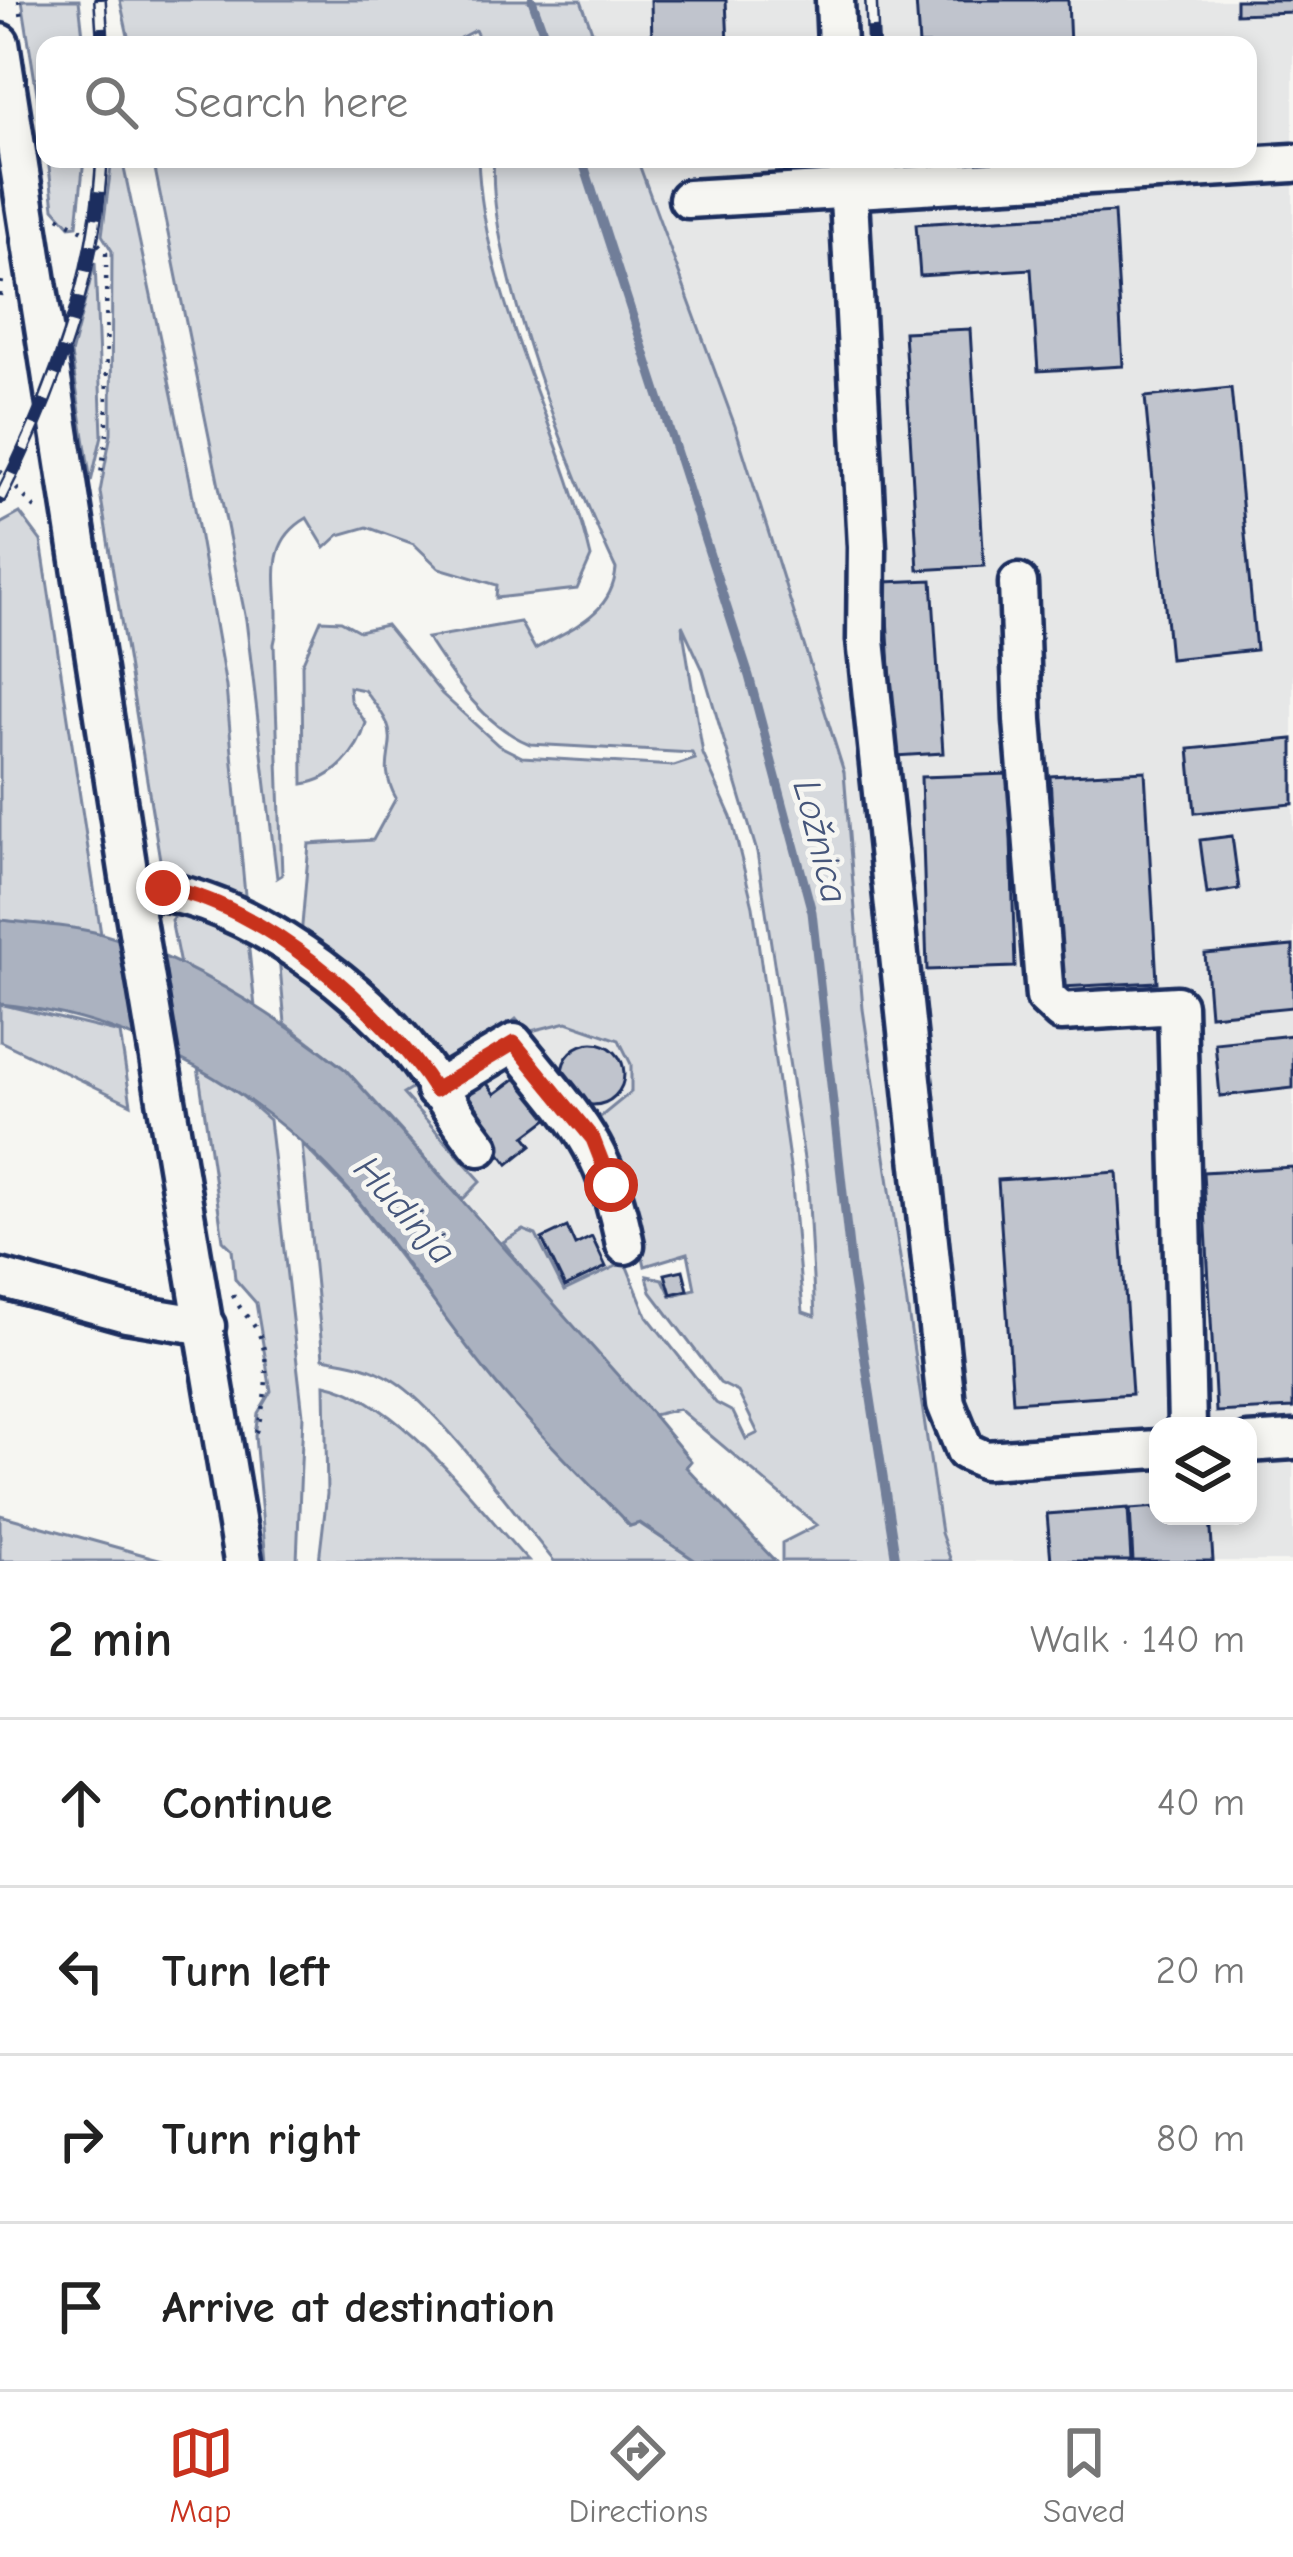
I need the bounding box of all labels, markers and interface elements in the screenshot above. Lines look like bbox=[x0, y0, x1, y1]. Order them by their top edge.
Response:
search box bbox=[36, 36, 1257, 168]
icon: search bbox=[78, 69, 144, 135]
text: Search here bbox=[174, 76, 408, 128]
water label: Ložnica bbox=[784, 775, 858, 908]
route end bbox=[136, 861, 190, 915]
water label: Hudinja bbox=[345, 1147, 465, 1273]
route start bbox=[584, 1158, 638, 1212]
map controls bbox=[1149, 1417, 1257, 1525]
button: layers bbox=[1149, 1417, 1257, 1525]
text: 2 min bbox=[48, 1610, 172, 1669]
text: Walk · 140 m bbox=[1030, 1617, 1245, 1662]
icon: ahead bbox=[48, 1770, 114, 1836]
text: Continue bbox=[162, 1777, 332, 1829]
text: 40 m bbox=[1157, 1780, 1245, 1825]
icon: left bbox=[48, 1938, 114, 2004]
text: Turn left bbox=[162, 1945, 329, 1997]
text: 20 m bbox=[1156, 1948, 1245, 1993]
icon: right bbox=[48, 2106, 114, 2172]
text: Turn right bbox=[162, 2113, 360, 2165]
text: 80 m bbox=[1156, 2116, 1245, 2161]
icon: arrive bbox=[48, 2274, 114, 2340]
text: Arrive at destination bbox=[162, 2281, 555, 2333]
tab: Map bbox=[168, 2420, 234, 2530]
tab: Directions bbox=[569, 2420, 708, 2530]
tab: Saved bbox=[1043, 2420, 1125, 2530]

